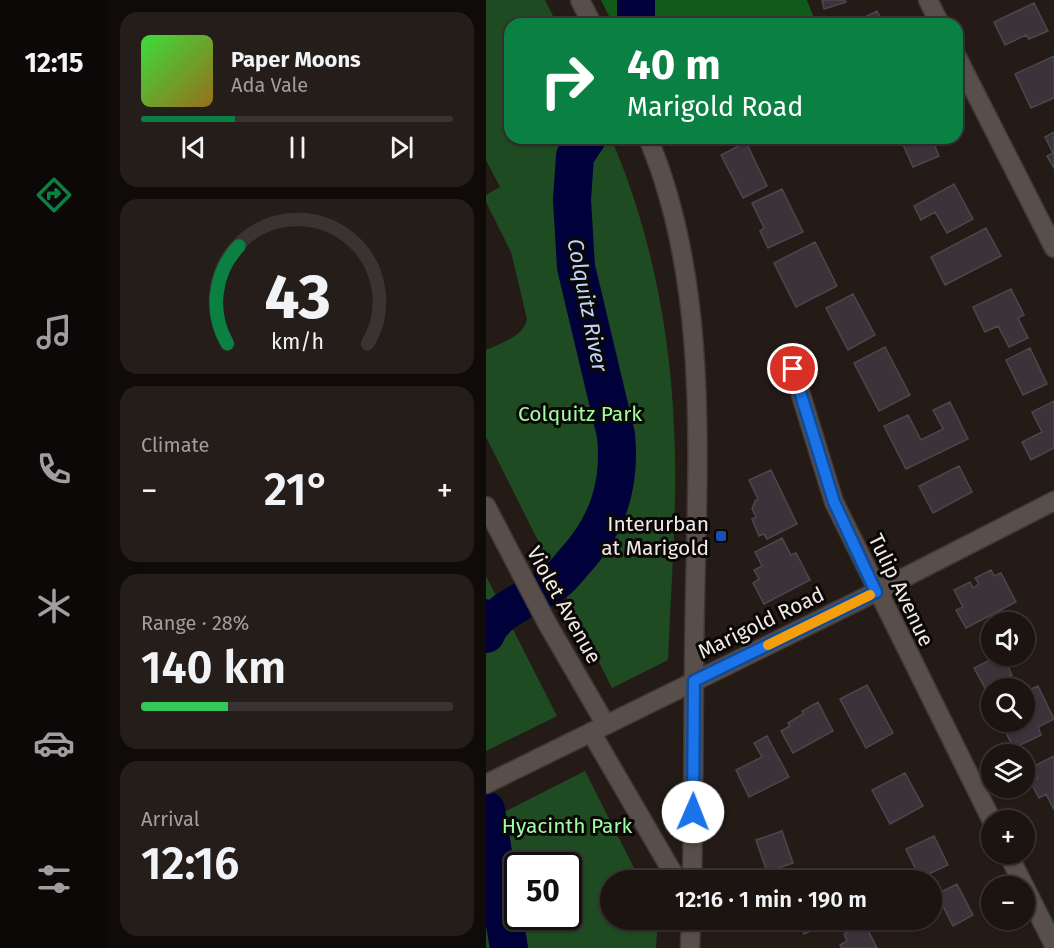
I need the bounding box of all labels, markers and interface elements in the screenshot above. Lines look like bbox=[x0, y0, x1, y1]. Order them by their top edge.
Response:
text: 40 m bbox=[627, 40, 721, 90]
icon: right bbox=[528, 42, 606, 120]
text: Paper Moons bbox=[231, 46, 361, 73]
text: 12:15 bbox=[24, 47, 84, 79]
text: Ada Vale bbox=[231, 73, 308, 97]
text: Marigold Road bbox=[627, 91, 803, 123]
icon: previous bbox=[177, 131, 210, 164]
icon: pause bbox=[281, 131, 314, 164]
icon: next bbox=[385, 131, 418, 164]
icon: directions bbox=[33, 174, 75, 216]
water label: Colquitz River bbox=[561, 236, 614, 374]
text: 43 bbox=[264, 260, 330, 335]
icon: music bbox=[33, 311, 75, 353]
text: km/h bbox=[270, 329, 324, 355]
pin bbox=[767, 343, 818, 394]
icon: arrive bbox=[776, 352, 809, 385]
park label: Colquitz Park bbox=[518, 401, 642, 427]
text: Climate bbox=[141, 433, 209, 457]
icon: phone bbox=[33, 448, 75, 490]
text: 21° bbox=[264, 463, 330, 517]
text: − bbox=[141, 471, 158, 511]
text: + bbox=[437, 471, 453, 511]
place label: Interurban at Marigold bbox=[601, 511, 709, 561]
marker: Interurban at Marigold bbox=[714, 529, 728, 543]
street label: Tulip Avenue bbox=[863, 529, 939, 651]
street label: Violet Avenue bbox=[521, 542, 607, 668]
street label: Marigold Road bbox=[694, 581, 828, 665]
icon: climate bbox=[33, 585, 75, 627]
text: Range · 28% bbox=[141, 611, 249, 635]
map controls bbox=[981, 612, 1035, 930]
button: sound bbox=[981, 612, 1035, 666]
text: 140 km bbox=[141, 641, 286, 695]
button: search bbox=[981, 678, 1035, 732]
icon: car bbox=[33, 722, 75, 764]
button: layers bbox=[981, 744, 1035, 798]
position arrow bbox=[661, 780, 725, 844]
text: Arrival bbox=[141, 807, 200, 831]
button: + bbox=[981, 810, 1035, 864]
park label: Hyacinth Park bbox=[502, 813, 633, 839]
text: 12:16 bbox=[141, 837, 239, 891]
speed limit sign: 50 bbox=[504, 852, 582, 930]
icon: filters bbox=[33, 858, 75, 900]
button: − bbox=[981, 876, 1035, 930]
text: 12:16 · 1 min · 190 m bbox=[675, 886, 867, 913]

